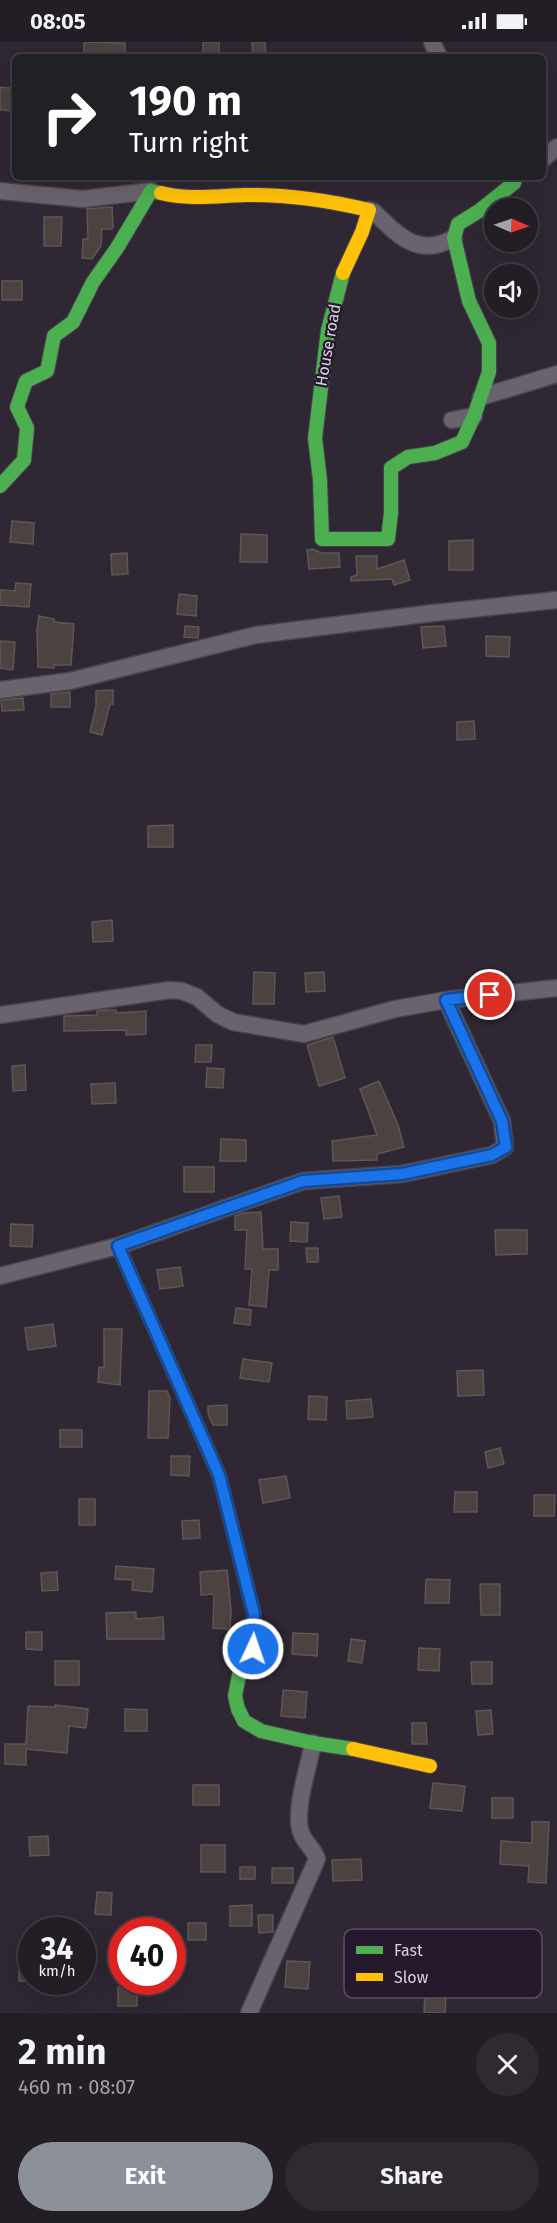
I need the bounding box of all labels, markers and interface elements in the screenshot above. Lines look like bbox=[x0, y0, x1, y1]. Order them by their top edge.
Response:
text: 08:05 bbox=[30, 8, 86, 35]
text: 190 m bbox=[129, 76, 242, 126]
icon: right bbox=[30, 78, 108, 156]
text: Turn right bbox=[129, 127, 249, 159]
north arrow bbox=[484, 198, 538, 252]
map controls bbox=[484, 198, 538, 318]
button: sound bbox=[484, 264, 538, 318]
street label: House road bbox=[311, 302, 345, 388]
pin bbox=[464, 969, 515, 1020]
icon: arrive bbox=[473, 978, 506, 1011]
position arrow bbox=[221, 1617, 285, 1681]
speed limit sign: 40 bbox=[108, 1917, 186, 1995]
legend bbox=[344, 1929, 542, 1998]
text: 34 bbox=[41, 1931, 73, 1967]
text: Fast bbox=[394, 1941, 423, 1960]
text: km/h bbox=[38, 1962, 76, 1980]
text: Slow bbox=[394, 1968, 429, 1987]
text: 2 min bbox=[18, 2030, 107, 2074]
button: close bbox=[476, 2033, 539, 2096]
text: 460 m · 08:07 bbox=[18, 2075, 135, 2099]
button: Exit bbox=[18, 2142, 273, 2211]
button: Share bbox=[285, 2142, 539, 2211]

